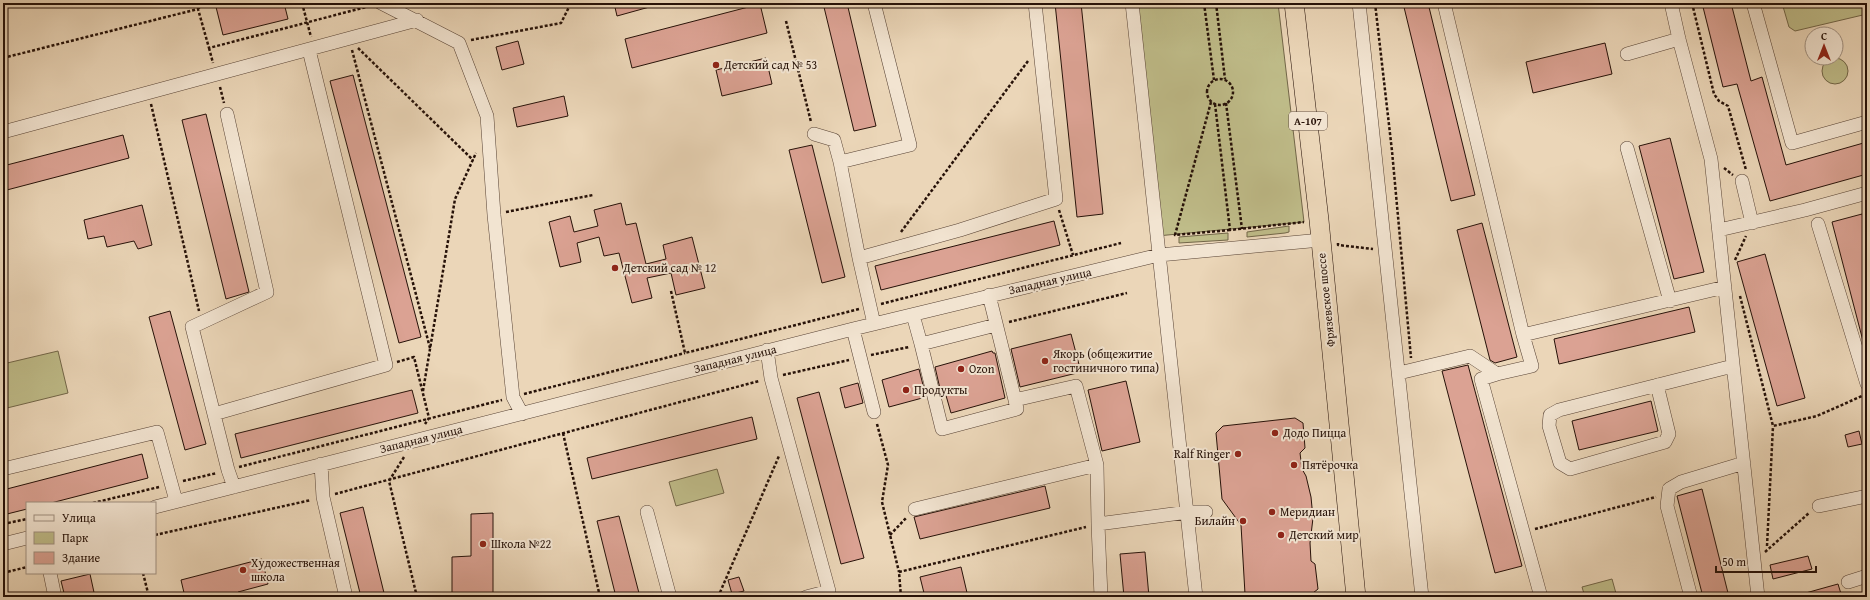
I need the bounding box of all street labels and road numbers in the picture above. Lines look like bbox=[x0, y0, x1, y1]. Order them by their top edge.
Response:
road number: А-107 bbox=[1289, 112, 1327, 130]
street label: Фрязевское шоссе bbox=[1312, 252, 1339, 348]
street label: Западная улица bbox=[1007, 263, 1093, 298]
street label: Западная улица bbox=[692, 340, 778, 377]
street label: Западная улица bbox=[378, 420, 464, 457]

